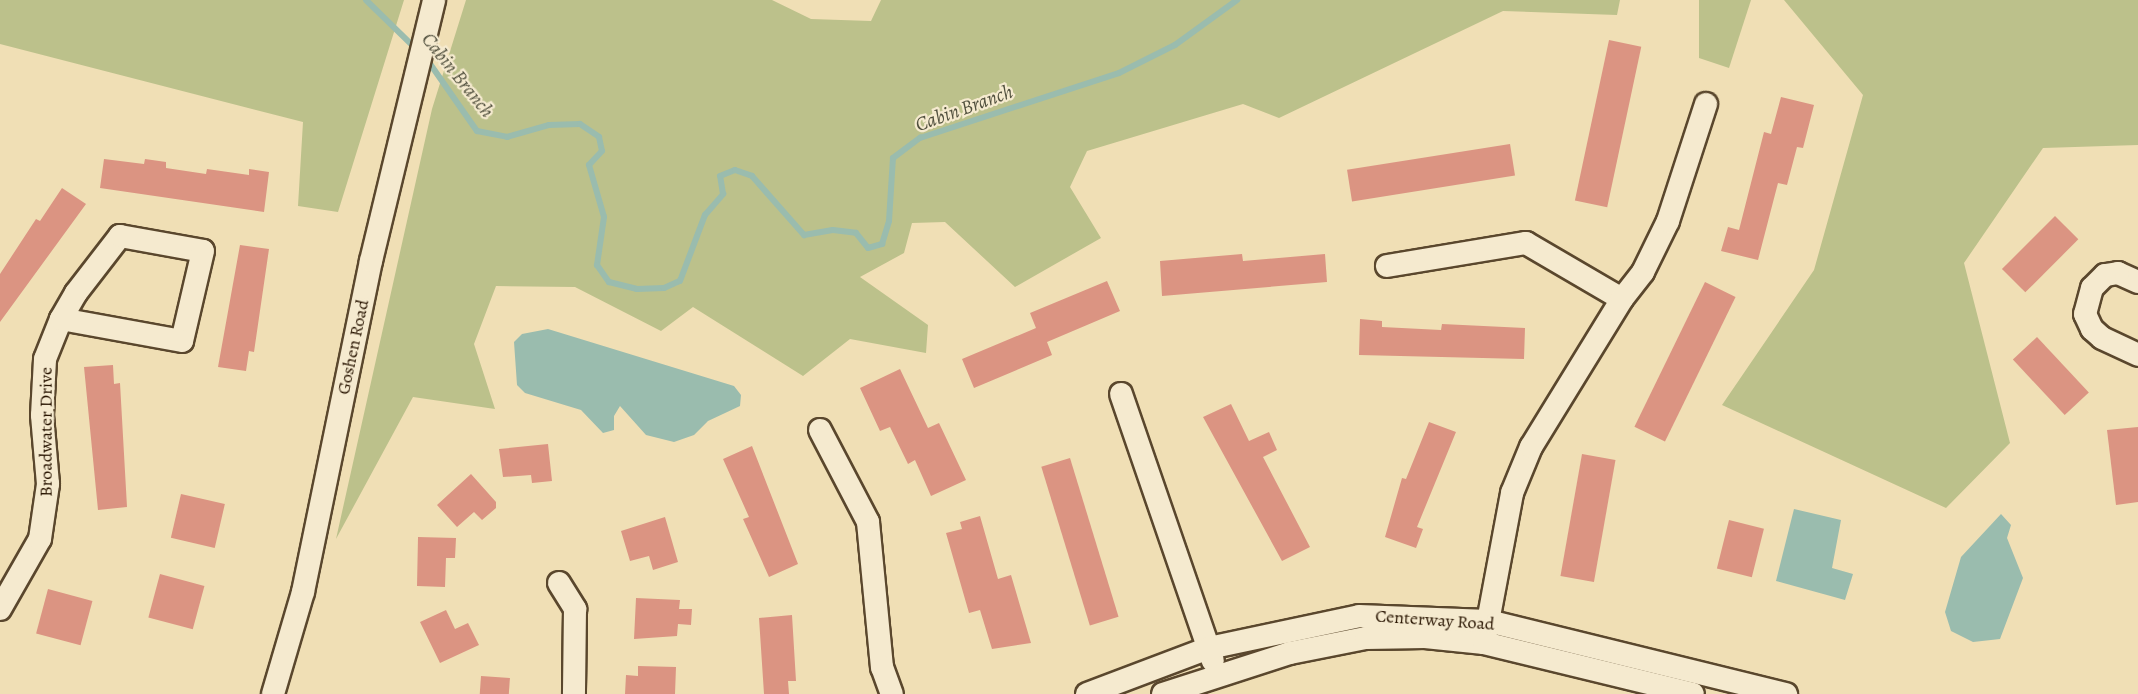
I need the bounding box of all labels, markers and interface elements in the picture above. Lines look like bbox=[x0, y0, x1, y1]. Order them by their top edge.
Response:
water label: Cabin Branch bbox=[416, 28, 500, 122]
water label: Cabin Branch bbox=[912, 79, 1016, 137]
street label: Goshen Road bbox=[332, 298, 374, 396]
street label: Broadwater Drive bbox=[35, 367, 57, 497]
street label: Centerway Road bbox=[1375, 605, 1495, 635]

